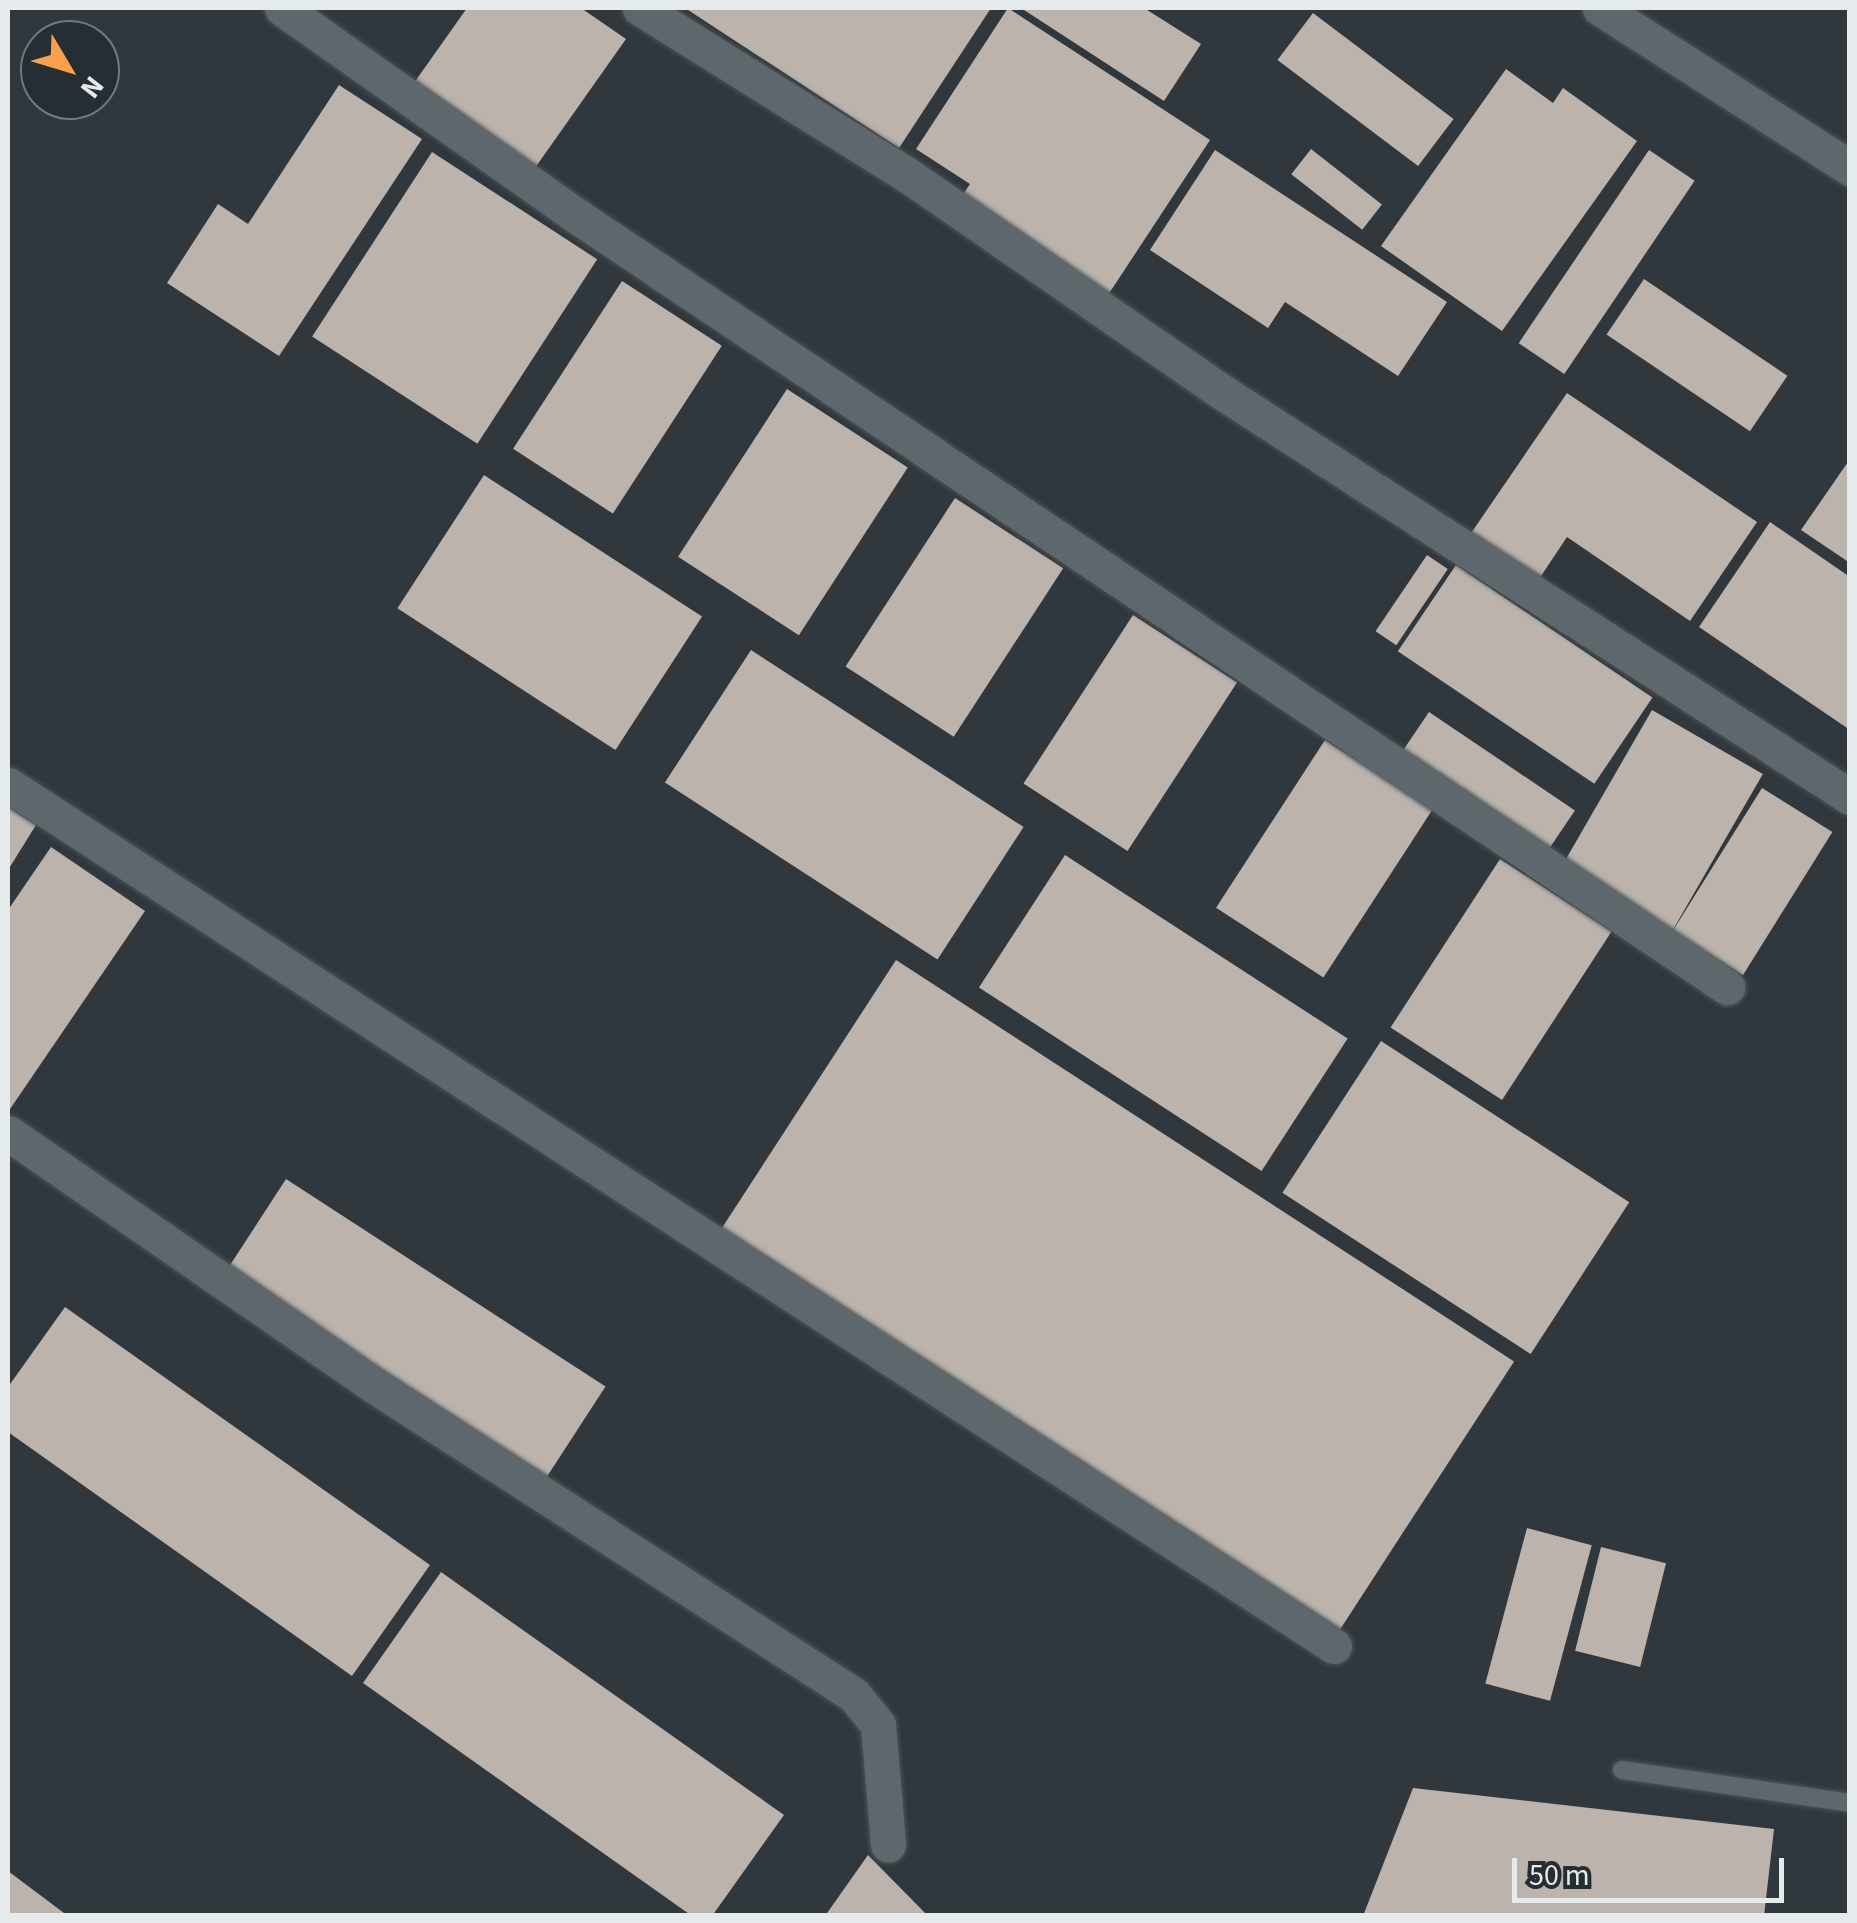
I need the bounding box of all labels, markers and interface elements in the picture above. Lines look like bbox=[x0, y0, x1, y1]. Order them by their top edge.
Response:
north arrow bbox=[20, 20, 120, 120]
text: N bbox=[71, 68, 114, 107]
scale bar bbox=[1517, 1838, 1790, 1900]
text: 50 m bbox=[1529, 1854, 1590, 1897]

